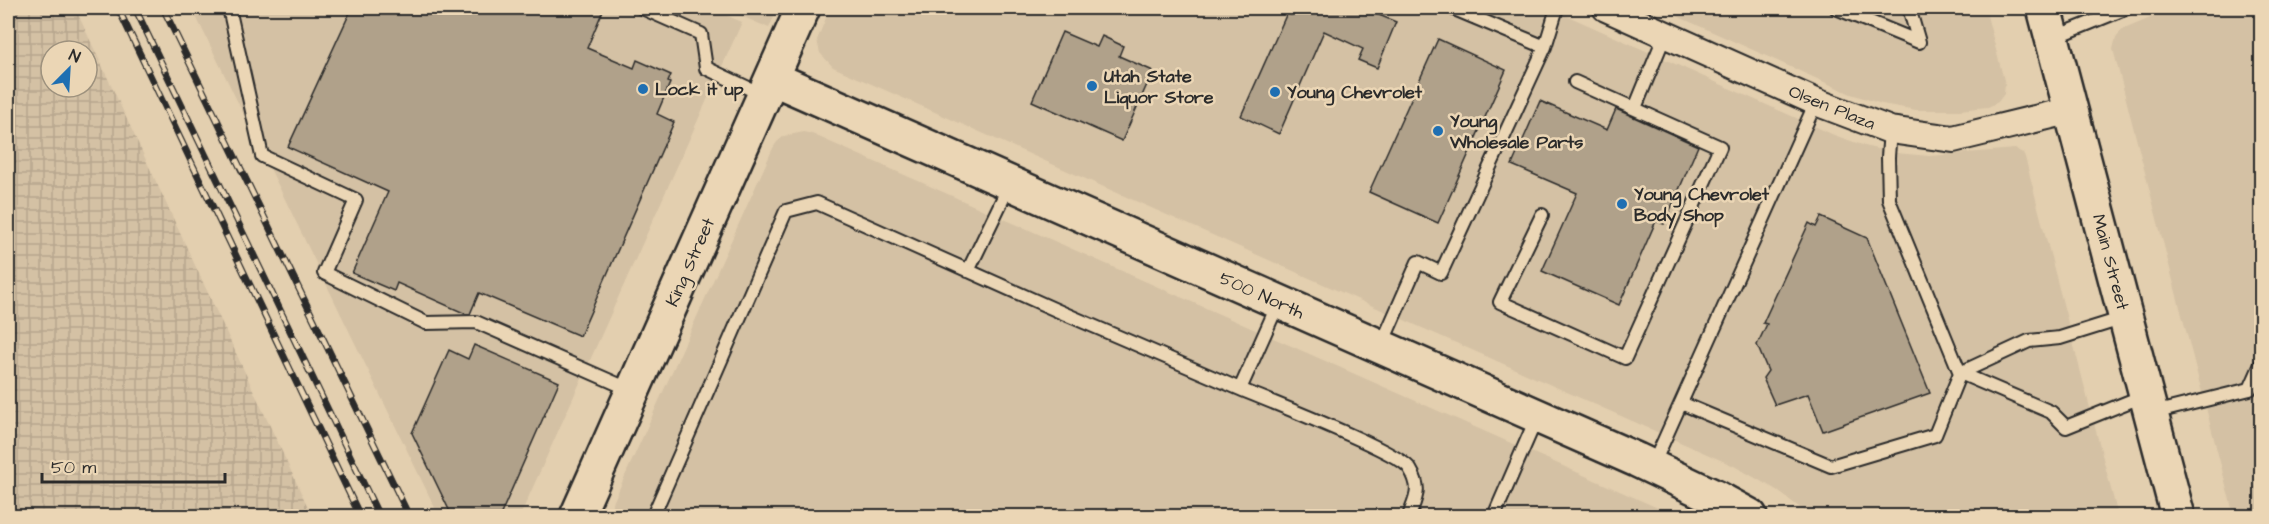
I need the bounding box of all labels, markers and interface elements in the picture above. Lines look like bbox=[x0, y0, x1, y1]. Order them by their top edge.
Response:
north arrow bbox=[39, 39, 99, 99]
text: N bbox=[66, 44, 84, 68]
place label: Utah State Liquor Store bbox=[1104, 64, 1214, 110]
place label: Lock it up bbox=[655, 77, 744, 102]
marker: Utah State Liquor Store bbox=[1085, 79, 1099, 93]
street label: Olsen Plaza bbox=[1785, 79, 1879, 136]
place label: Young Chevrolet bbox=[1287, 80, 1423, 106]
marker: Lock it up bbox=[636, 82, 650, 96]
marker: Young Chevrolet bbox=[1268, 85, 1282, 99]
place label: Young Wholesale Parts bbox=[1449, 109, 1583, 155]
marker: Young Wholesale Parts bbox=[1431, 124, 1445, 138]
place label: Young Chevrolet Body Shop bbox=[1634, 182, 1770, 229]
marker: Young Chevrolet Body Shop bbox=[1615, 197, 1629, 211]
street label: Main Street bbox=[2086, 211, 2136, 314]
street label: King Street bbox=[660, 213, 722, 311]
street label: 500 North bbox=[1216, 266, 1308, 325]
scale bar bbox=[42, 446, 225, 484]
text: 50 m bbox=[51, 455, 96, 480]

